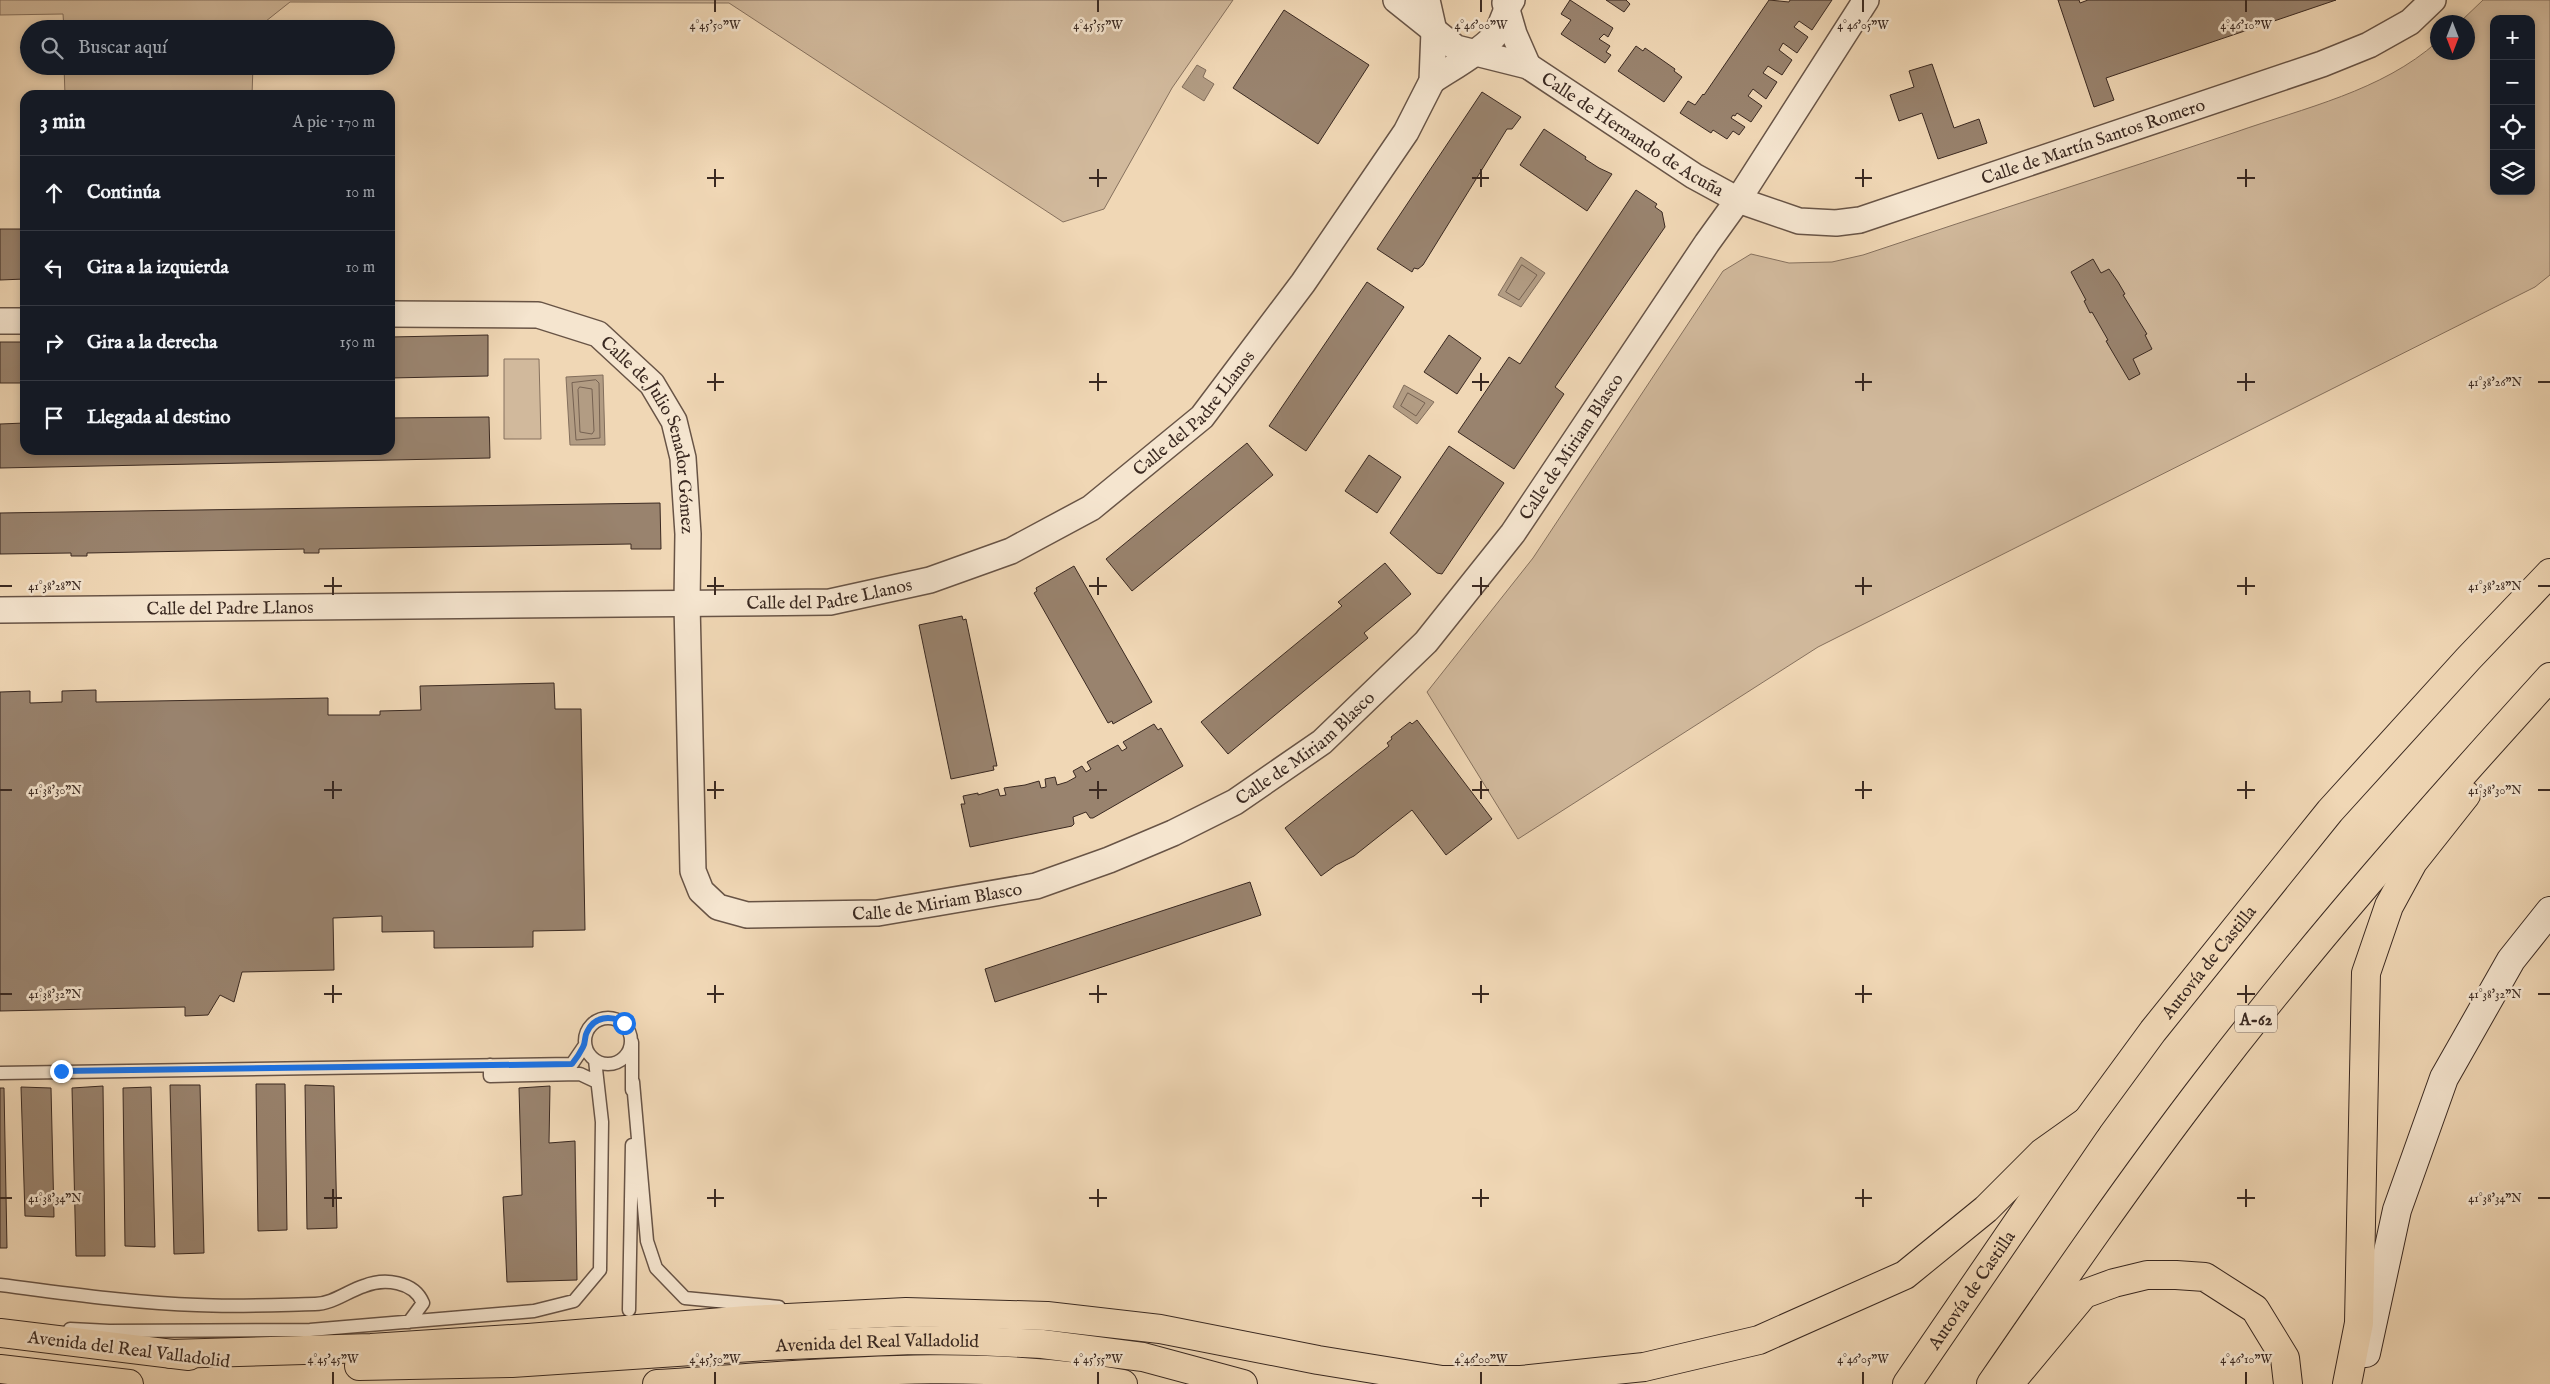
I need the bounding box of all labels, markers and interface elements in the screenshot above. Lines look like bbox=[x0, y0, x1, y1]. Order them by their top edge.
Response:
north arrow bbox=[2430, 15, 2475, 60]
map controls bbox=[2490, 15, 2535, 195]
button: + bbox=[2490, 15, 2535, 60]
text: 4°45'50"W bbox=[690, 18, 741, 33]
text: 4°45'55"W bbox=[1073, 18, 1123, 33]
text: 4°46'00"W bbox=[1454, 18, 1508, 33]
text: 4°46'05"W bbox=[1837, 18, 1889, 33]
text: 4°46'10"W bbox=[2220, 18, 2272, 33]
search box bbox=[20, 20, 395, 75]
icon: search bbox=[38, 34, 66, 62]
text: Buscar aquí bbox=[78, 36, 167, 60]
button: − bbox=[2490, 60, 2535, 105]
street label: Calle de Hernando de Acuña bbox=[1536, 68, 1727, 203]
street label: Calle de Martín Santos Romero bbox=[1979, 94, 2209, 191]
button: locate bbox=[2490, 105, 2535, 150]
text: 3 min bbox=[40, 109, 85, 136]
text: A pie · 170 m bbox=[293, 113, 375, 133]
button: layers bbox=[2490, 150, 2535, 195]
icon: ahead bbox=[40, 179, 68, 207]
text: Continúa bbox=[87, 181, 161, 205]
text: 10 m bbox=[345, 183, 375, 203]
icon: left bbox=[40, 254, 68, 282]
text: Gira a la izquierda bbox=[87, 256, 229, 280]
text: 10 m bbox=[345, 258, 375, 278]
icon: right bbox=[40, 329, 68, 357]
text: Gira a la derecha bbox=[87, 331, 217, 355]
street label: Calle de Julio Senador Gómez bbox=[595, 332, 698, 535]
text: 150 m bbox=[340, 333, 375, 353]
street label: Calle del Padre Llanos bbox=[1129, 347, 1261, 482]
street label: Calle de Miriam Blasco bbox=[1515, 369, 1630, 525]
text: 41°38'26"N bbox=[2468, 375, 2522, 390]
icon: arrive bbox=[40, 404, 68, 432]
text: Llegada al destino bbox=[87, 406, 230, 430]
street label: Calle del Padre Llanos bbox=[746, 574, 914, 616]
text: 41°38'28"N bbox=[28, 579, 82, 594]
text: 41°38'28"N bbox=[2468, 579, 2522, 594]
street label: Calle del Padre Llanos bbox=[146, 597, 314, 622]
street label: Calle de Miriam Blasco bbox=[1232, 687, 1381, 811]
text: 41°38'30"N bbox=[28, 783, 82, 798]
text: 41°38'30"N bbox=[2468, 783, 2522, 798]
street label: Calle de Miriam Blasco bbox=[852, 879, 1024, 926]
street label: Autovía de Castilla bbox=[2157, 901, 2262, 1025]
text: 41°38'32"N bbox=[28, 987, 82, 1002]
text: 41°38'32"N bbox=[2468, 987, 2522, 1002]
road number: A-62 bbox=[2235, 1006, 2277, 1032]
route start bbox=[613, 1012, 636, 1035]
route end bbox=[50, 1060, 73, 1083]
text: 41°38'34"N bbox=[28, 1191, 82, 1206]
text: 41°38'34"N bbox=[2468, 1191, 2522, 1206]
street label: Autovía de Castilla bbox=[1923, 1227, 2022, 1356]
street label: Avenida del Real Valladolid bbox=[26, 1327, 232, 1374]
street label: Avenida del Real Valladolid bbox=[774, 1330, 980, 1359]
text: 4°45'45"W bbox=[308, 1352, 359, 1367]
text: 4°45'50"W bbox=[690, 1352, 741, 1367]
text: 4°45'55"W bbox=[1073, 1352, 1123, 1367]
text: 4°46'00"W bbox=[1454, 1352, 1508, 1367]
text: 4°46'05"W bbox=[1837, 1352, 1889, 1367]
text: 4°46'10"W bbox=[2220, 1352, 2272, 1367]

